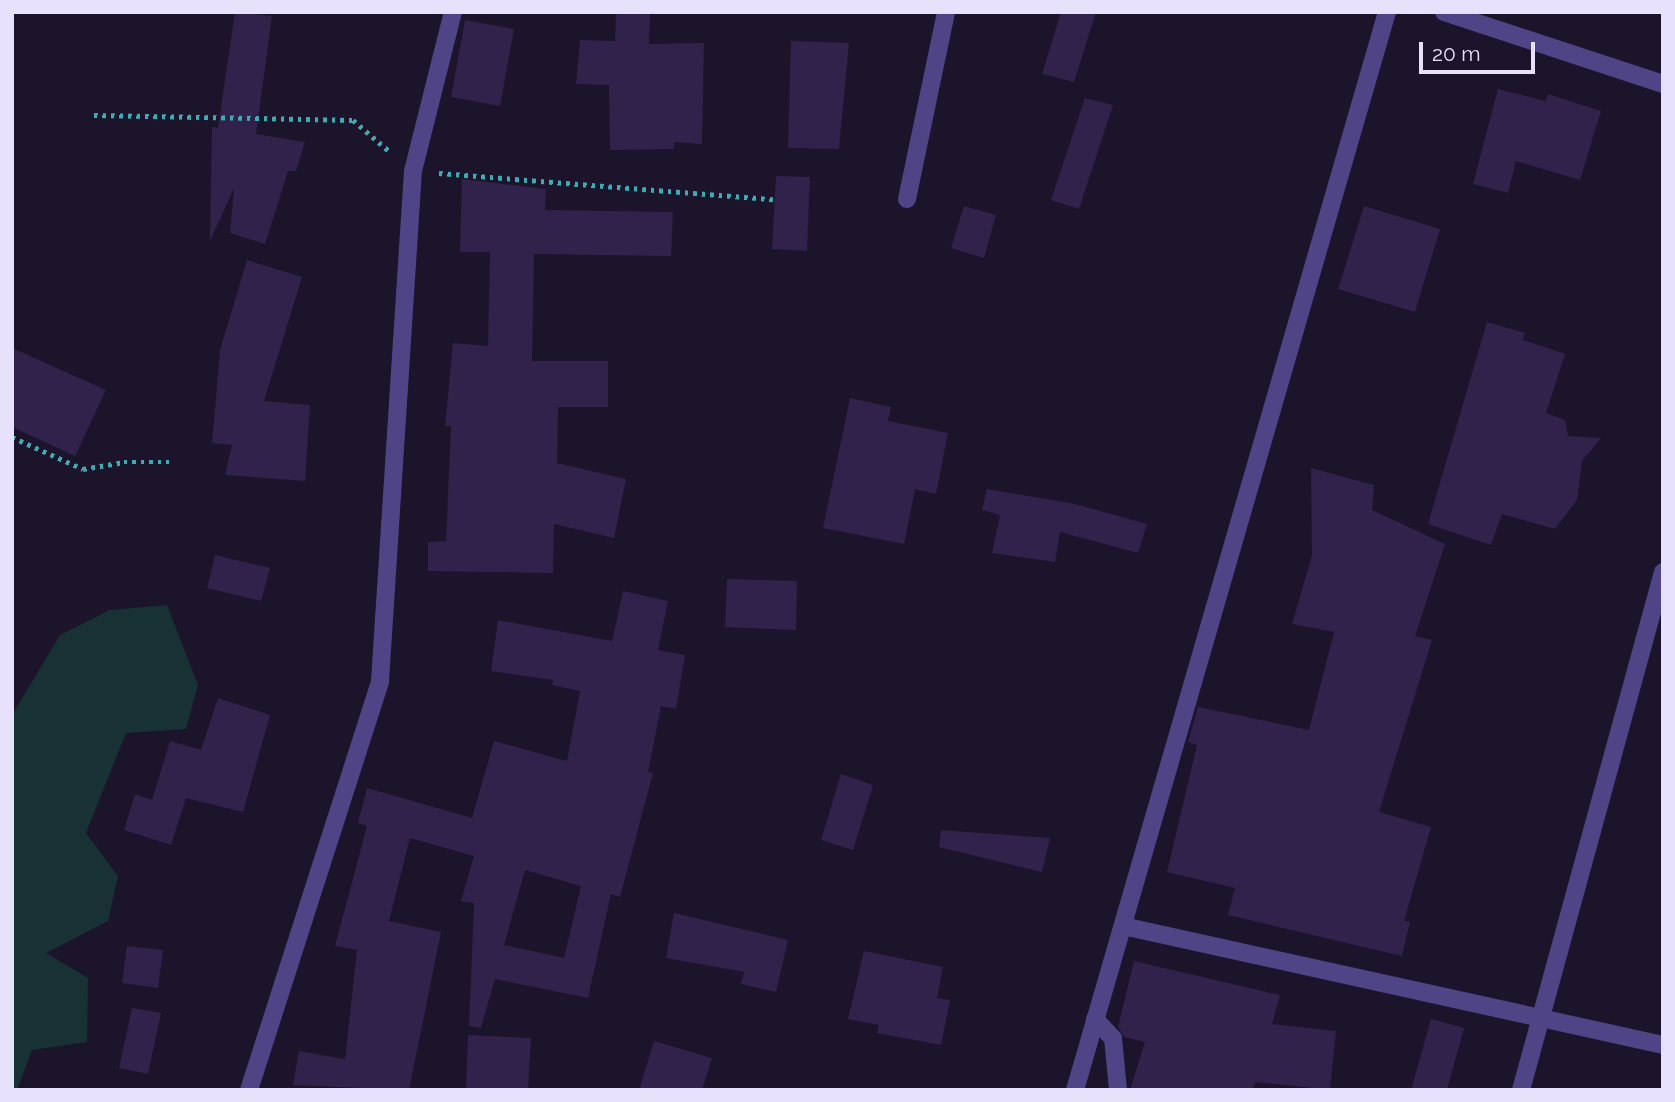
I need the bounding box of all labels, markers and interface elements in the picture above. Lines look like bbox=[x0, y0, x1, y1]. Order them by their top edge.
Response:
scale bar bbox=[1423, 28, 1538, 72]
text: 20 m bbox=[1432, 41, 1480, 66]

